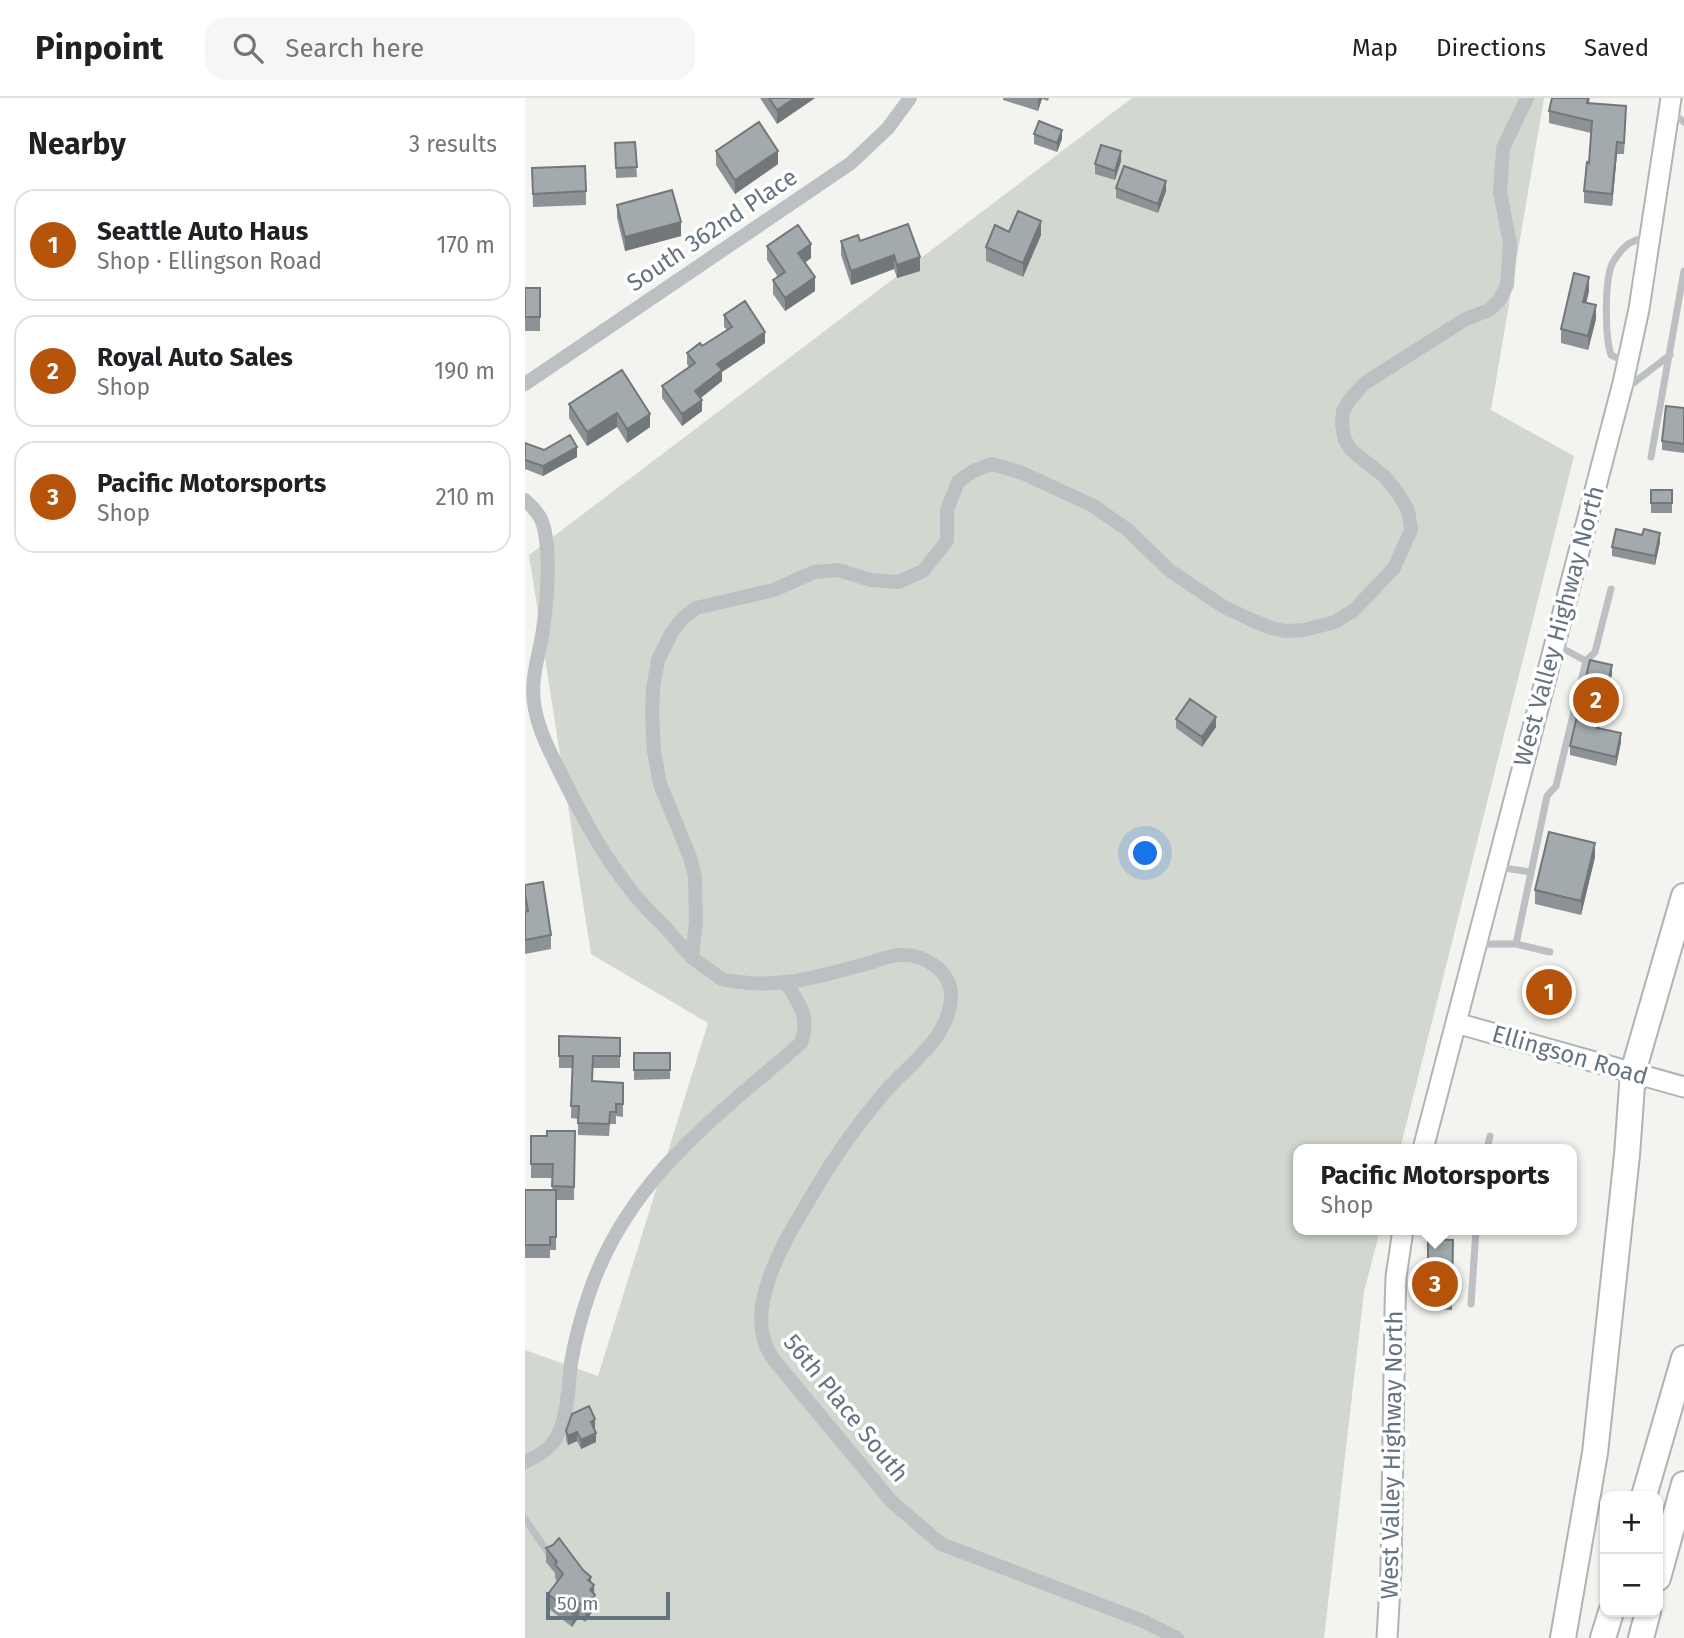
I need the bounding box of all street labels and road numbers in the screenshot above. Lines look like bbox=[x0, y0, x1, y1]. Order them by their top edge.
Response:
street label: South 362nd Place bbox=[622, 163, 802, 297]
street label: West Valley Highway North bbox=[1508, 483, 1610, 769]
street label: Ellingson Road bbox=[1489, 1019, 1651, 1091]
street label: West Valley Highway North bbox=[1375, 1310, 1409, 1600]
street label: 56th Place South bbox=[778, 1329, 914, 1487]

